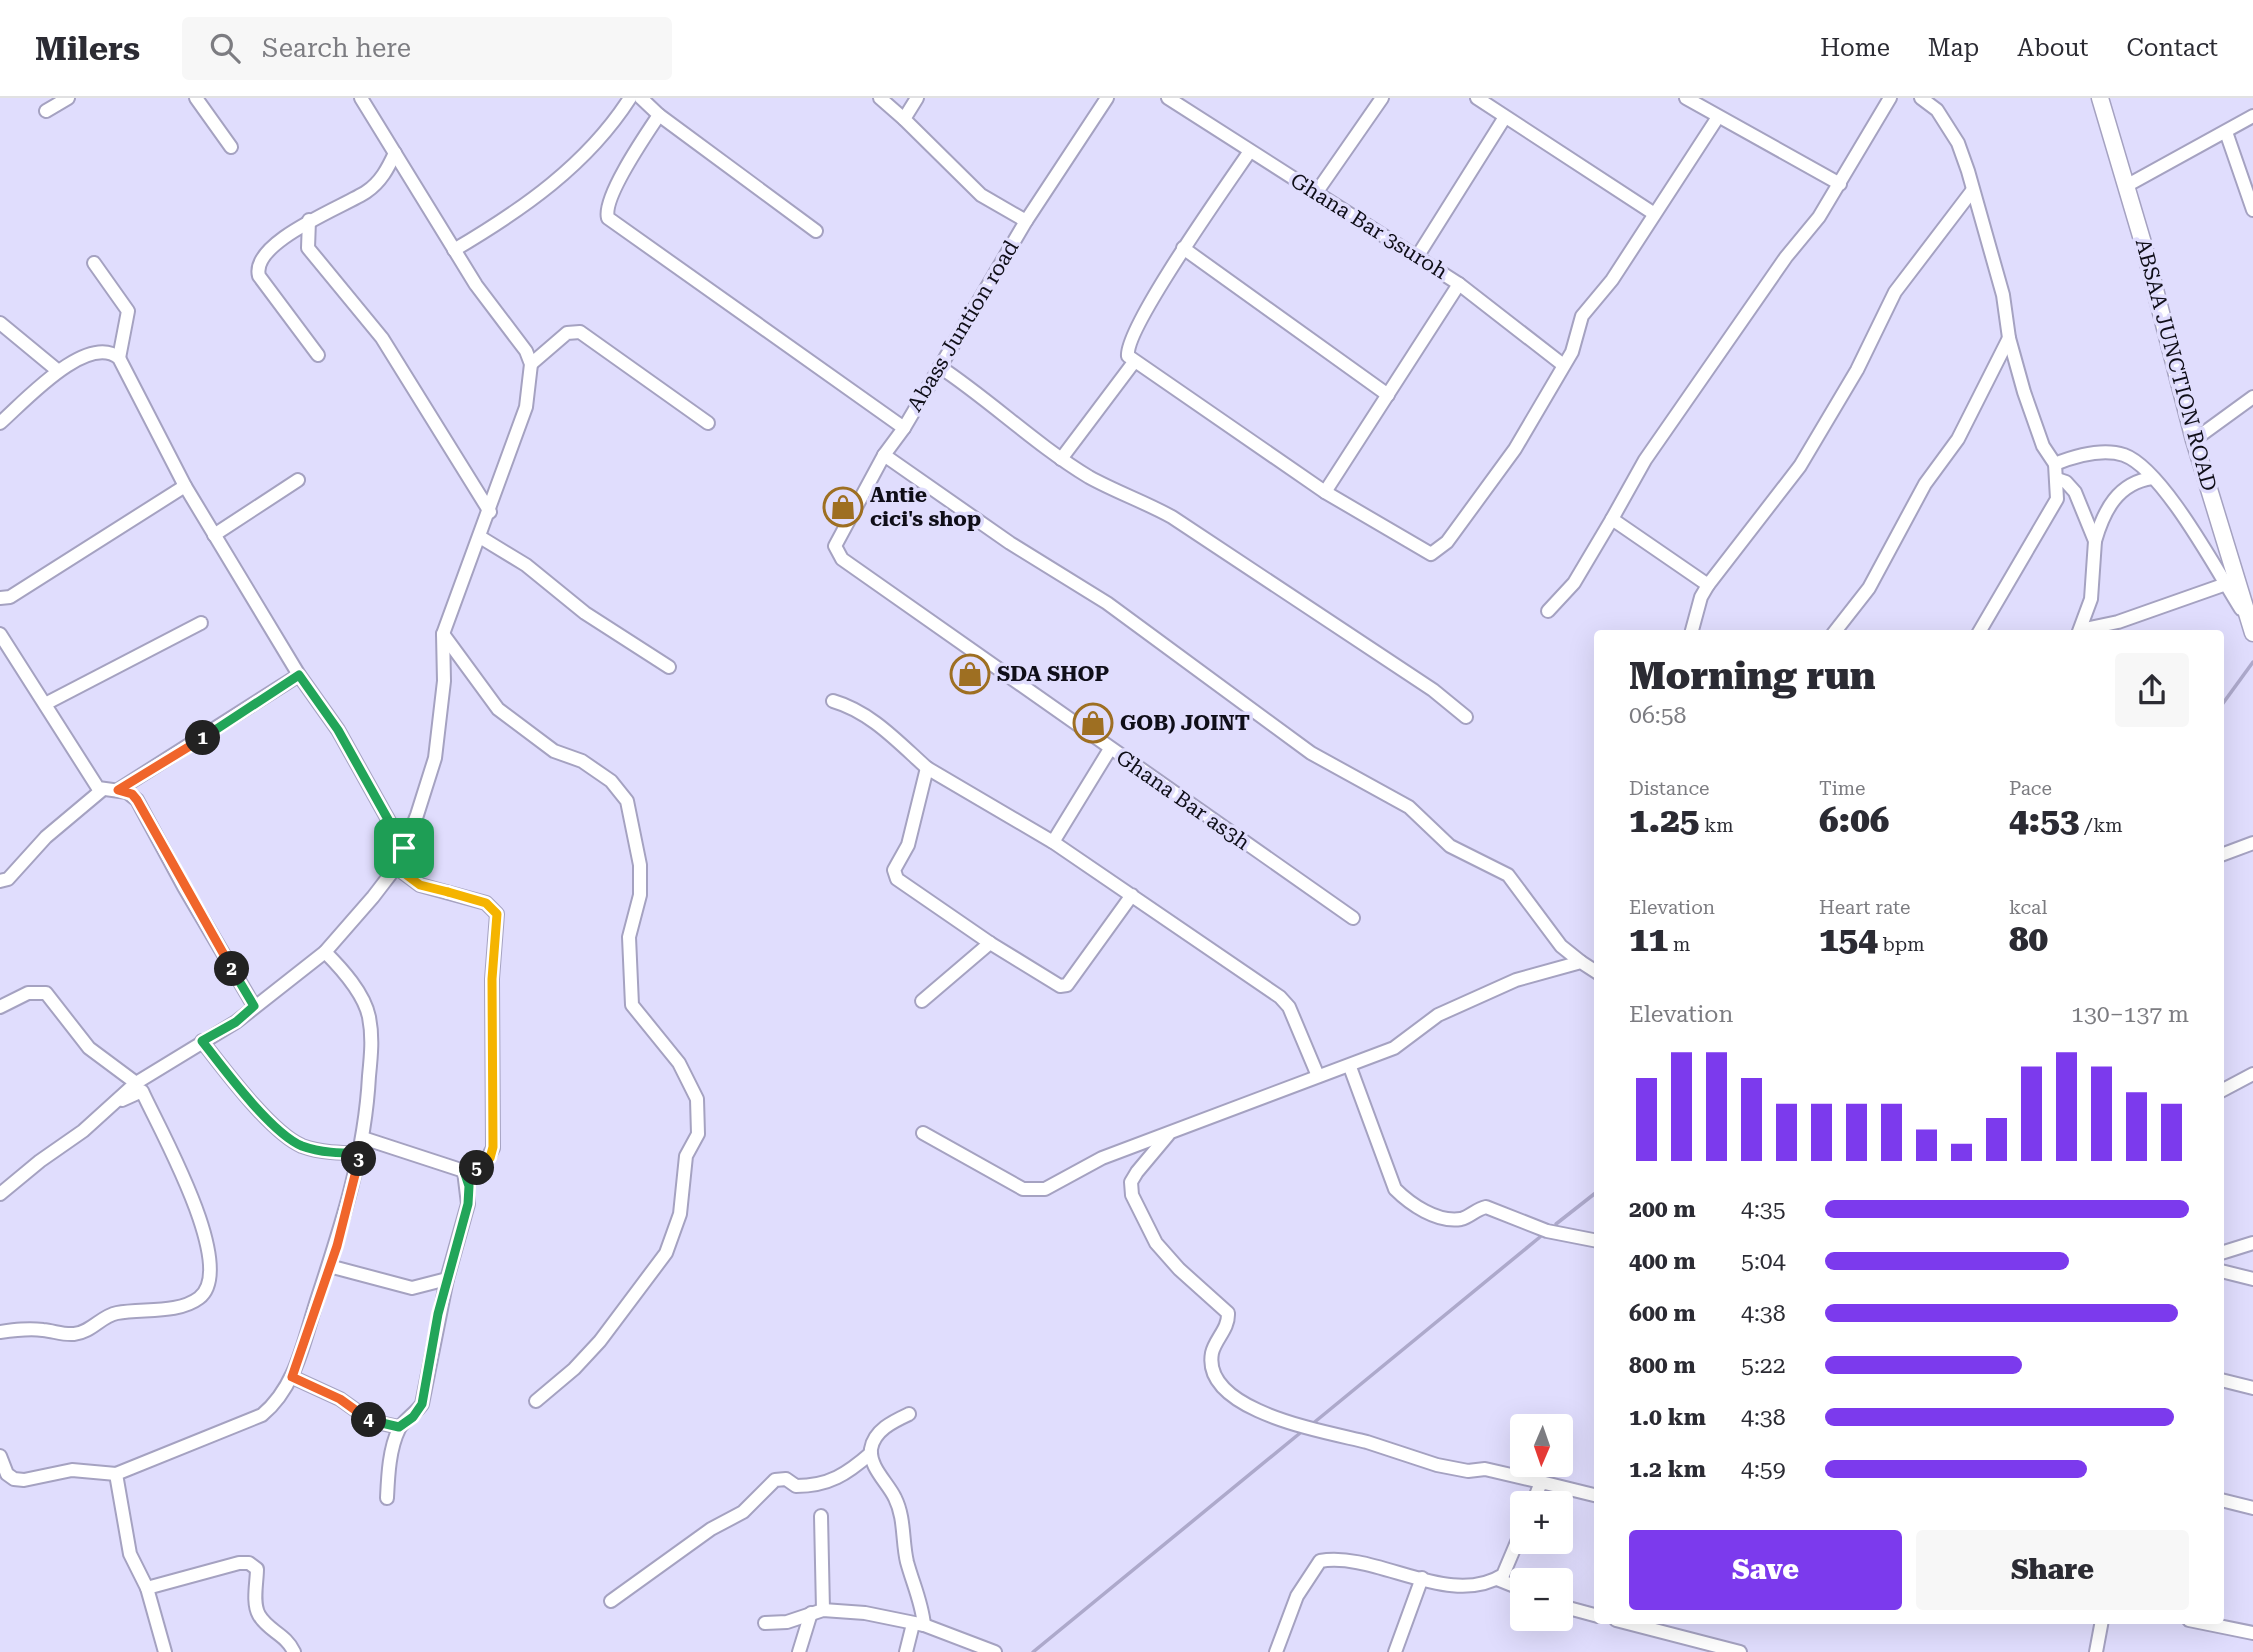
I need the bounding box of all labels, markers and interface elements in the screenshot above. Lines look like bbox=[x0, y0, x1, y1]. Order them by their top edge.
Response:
search box bbox=[182, 17, 672, 80]
text: Milers bbox=[35, 29, 140, 68]
icon: search bbox=[206, 29, 244, 67]
text: Search here bbox=[262, 33, 411, 63]
text: Home bbox=[1820, 34, 1890, 62]
text: Map bbox=[1928, 34, 1979, 62]
text: About bbox=[2017, 34, 2088, 62]
text: Contact bbox=[2126, 34, 2218, 62]
street label: Ghana Bar 3suroh bbox=[1286, 168, 1452, 284]
street label: Abass Juntion road bbox=[902, 236, 1024, 416]
street label: ABSAA JUNCTION ROAD bbox=[2131, 236, 2221, 494]
place label: Antie cici's shop bbox=[870, 483, 981, 531]
shop icon: Antie cici's shop bbox=[822, 486, 864, 528]
shop icon: SDA SHOP bbox=[949, 653, 991, 695]
button: share bbox=[2115, 653, 2189, 727]
text: Morning run bbox=[1629, 654, 1876, 698]
place label: SDA SHOP bbox=[997, 662, 1109, 686]
shop icon: GOB) JOINT bbox=[1072, 702, 1114, 744]
text: 06:58 bbox=[1629, 702, 1686, 729]
place label: GOB) JOINT bbox=[1120, 711, 1250, 735]
pin: 1 bbox=[186, 720, 220, 756]
text: 1 bbox=[197, 726, 208, 749]
street label: Ghana Bar as3h bbox=[1112, 745, 1255, 855]
text: Distance bbox=[1629, 777, 1709, 800]
text: Time bbox=[1819, 777, 1866, 800]
text: Pace bbox=[2009, 777, 2052, 800]
text: 1.25 bbox=[1629, 800, 1699, 841]
text: 6:06 bbox=[1819, 800, 1889, 841]
text: 4:53 bbox=[2009, 800, 2079, 841]
text: km bbox=[1699, 814, 1734, 837]
text: /km bbox=[2079, 814, 2123, 837]
pin bbox=[374, 818, 434, 878]
icon: arrive bbox=[385, 829, 423, 867]
text: Elevation bbox=[1629, 896, 1715, 919]
text: Heart rate bbox=[1819, 896, 1910, 919]
text: kcal bbox=[2009, 896, 2047, 919]
text: 11 bbox=[1629, 919, 1668, 960]
text: 154 bbox=[1819, 919, 1878, 960]
text: 80 bbox=[2009, 919, 2048, 960]
text: m bbox=[1668, 933, 1690, 956]
text: bpm bbox=[1878, 933, 1925, 956]
pin: 2 bbox=[215, 952, 250, 986]
text: 2 bbox=[226, 957, 237, 980]
text: Elevation bbox=[1629, 1001, 1733, 1028]
text: 130–137 m bbox=[2071, 1001, 2189, 1028]
pin: 3 bbox=[342, 1142, 376, 1176]
text: 3 bbox=[353, 1147, 364, 1170]
pin: 5 bbox=[460, 1150, 494, 1186]
text: 5 bbox=[471, 1156, 482, 1179]
text: 200 m bbox=[1629, 1196, 1696, 1223]
text: 4:35 bbox=[1741, 1196, 1786, 1223]
text: 400 m bbox=[1629, 1248, 1696, 1275]
text: 5:04 bbox=[1741, 1248, 1786, 1275]
text: 600 m bbox=[1629, 1300, 1696, 1327]
text: 4:38 bbox=[1741, 1300, 1786, 1327]
text: 800 m bbox=[1629, 1352, 1696, 1379]
text: 5:22 bbox=[1741, 1352, 1786, 1379]
pin: 4 bbox=[352, 1402, 386, 1438]
text: 1.0 km bbox=[1629, 1404, 1706, 1431]
text: 4:38 bbox=[1741, 1404, 1786, 1431]
text: 4 bbox=[363, 1408, 374, 1431]
north arrow bbox=[1510, 1414, 1573, 1477]
map controls bbox=[1510, 1414, 1573, 1631]
text: 1.2 km bbox=[1629, 1456, 1706, 1483]
text: 4:59 bbox=[1741, 1456, 1786, 1483]
button: + bbox=[1510, 1491, 1573, 1554]
button: Save bbox=[1629, 1530, 1902, 1610]
button: Share bbox=[1916, 1530, 2189, 1610]
button: − bbox=[1510, 1568, 1573, 1631]

